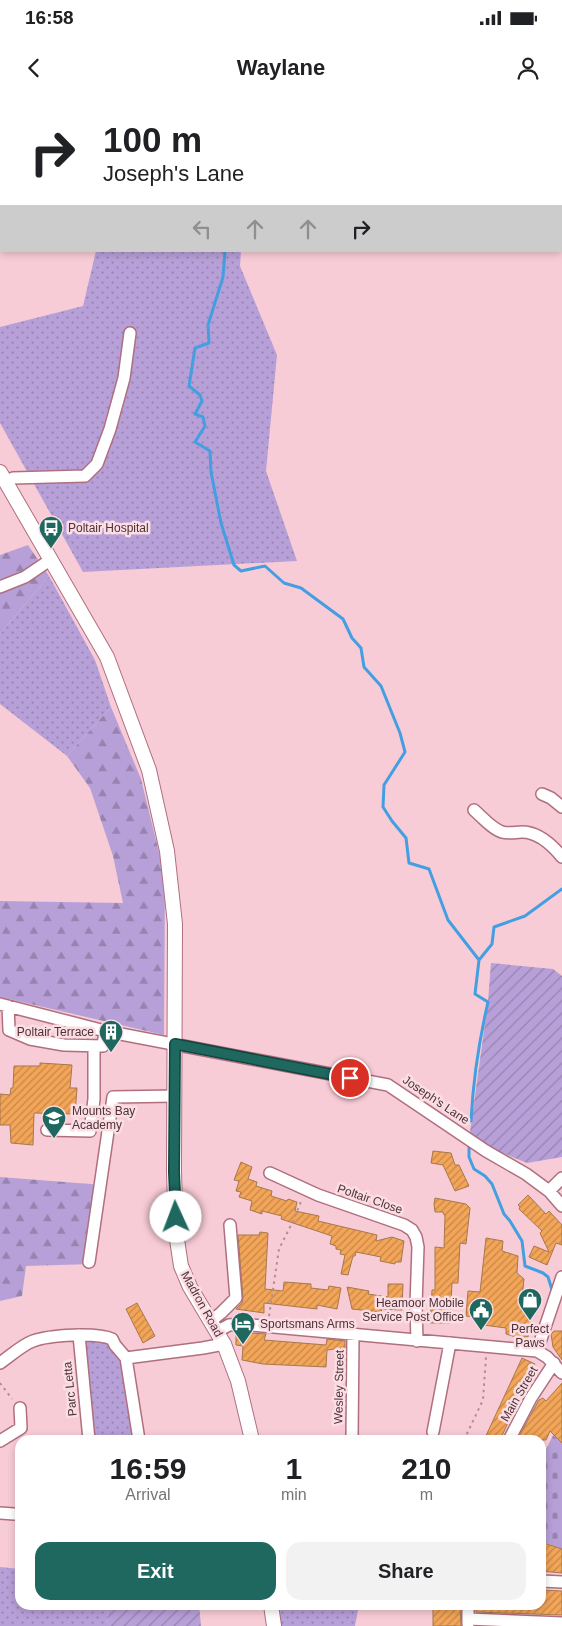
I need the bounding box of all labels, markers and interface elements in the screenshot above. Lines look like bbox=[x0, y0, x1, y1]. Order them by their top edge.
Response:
text: 16:58 bbox=[25, 7, 74, 28]
icon: back bbox=[20, 54, 48, 82]
icon: person bbox=[514, 54, 542, 82]
text: Waylane bbox=[237, 55, 325, 80]
icon: right bbox=[20, 120, 85, 185]
text: 100 m bbox=[103, 120, 202, 159]
text: Joseph's Lane bbox=[103, 161, 244, 186]
icon: left bbox=[188, 215, 216, 243]
icon: ahead bbox=[241, 215, 269, 243]
icon: ahead bbox=[294, 215, 322, 243]
icon: right bbox=[347, 215, 375, 243]
bus stop icon: Poltair Hospital bbox=[38, 515, 64, 549]
place label: Poltair Hospital bbox=[68, 521, 149, 535]
building icon: Poltair Terrace bbox=[98, 1019, 124, 1053]
place label: Poltair Terrace bbox=[17, 1025, 94, 1039]
pin bbox=[329, 1057, 371, 1099]
icon: arrive bbox=[336, 1064, 364, 1092]
street label: Joseph's Lane bbox=[400, 1073, 472, 1128]
place label: Mounts Bay Academy bbox=[72, 1104, 135, 1132]
school or university icon: Mounts Bay Academy bbox=[41, 1105, 67, 1139]
street label: Poltair Close bbox=[336, 1181, 405, 1217]
position arrow bbox=[149, 1190, 201, 1242]
street label: Madron Road bbox=[178, 1269, 226, 1339]
shop icon: Perfect Paws bbox=[517, 1287, 543, 1321]
place label: Heamoor Mobile Service Post Office bbox=[362, 1296, 464, 1324]
public building icon: Heamoor Mobile Service Post Office bbox=[468, 1297, 494, 1331]
hotel icon: Sportsmans Arms bbox=[230, 1311, 256, 1345]
place label: Sportsmans Arms bbox=[260, 1317, 355, 1331]
place label: Perfect Paws bbox=[511, 1322, 550, 1350]
street label: Wesley Street bbox=[331, 1349, 347, 1424]
street label: Parc Letta bbox=[60, 1361, 80, 1417]
street label: Main Street bbox=[498, 1363, 541, 1424]
text: 16:59 bbox=[110, 1452, 186, 1485]
text: 1 bbox=[285, 1452, 302, 1485]
text: 210 bbox=[401, 1452, 451, 1485]
text: Arrival bbox=[125, 1486, 171, 1503]
text: min bbox=[281, 1486, 307, 1503]
text: m bbox=[420, 1486, 433, 1503]
button: Exit bbox=[35, 1542, 276, 1600]
button: Share bbox=[286, 1542, 526, 1600]

